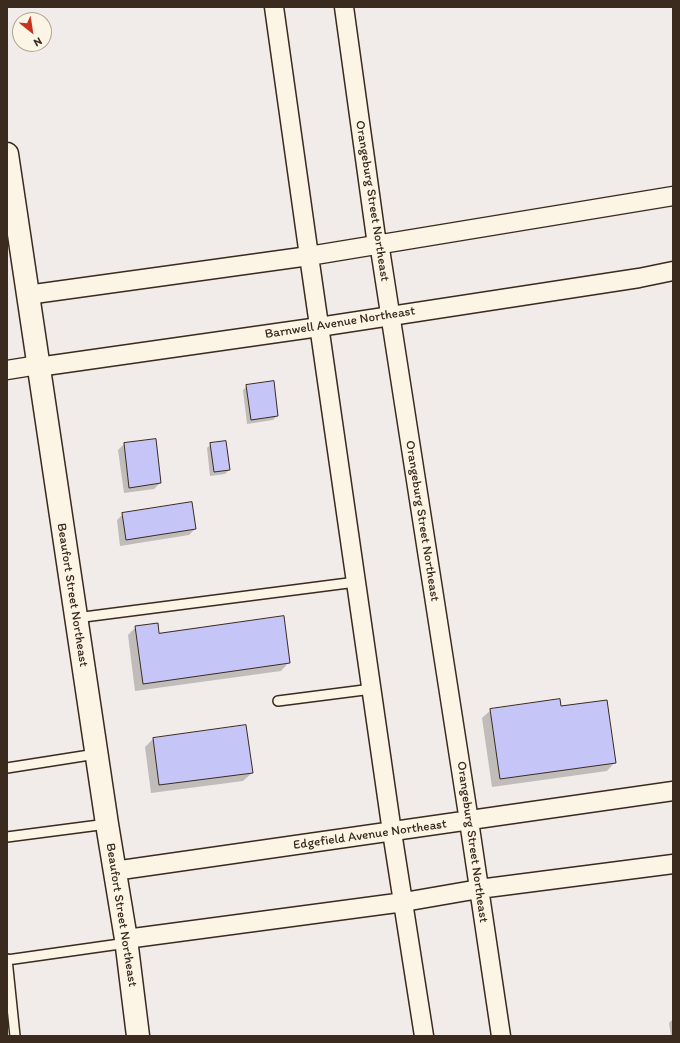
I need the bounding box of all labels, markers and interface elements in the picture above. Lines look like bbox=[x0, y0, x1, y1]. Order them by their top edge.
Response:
north arrow bbox=[12, 12, 52, 52]
text: N bbox=[31, 34, 44, 49]
street label: Orangeburg Street Northeast bbox=[352, 119, 392, 283]
street label: Barnwell Avenue Northeast bbox=[264, 303, 416, 343]
street label: Orangeburg Street Northeast bbox=[402, 439, 442, 603]
street label: Beaufort Street Northeast bbox=[53, 522, 91, 668]
street label: Orangeburg Street Northeast bbox=[453, 760, 491, 924]
street label: Edgefield Avenue Northeast bbox=[292, 816, 448, 854]
street label: Beaufort Street Northeast bbox=[102, 842, 140, 988]

